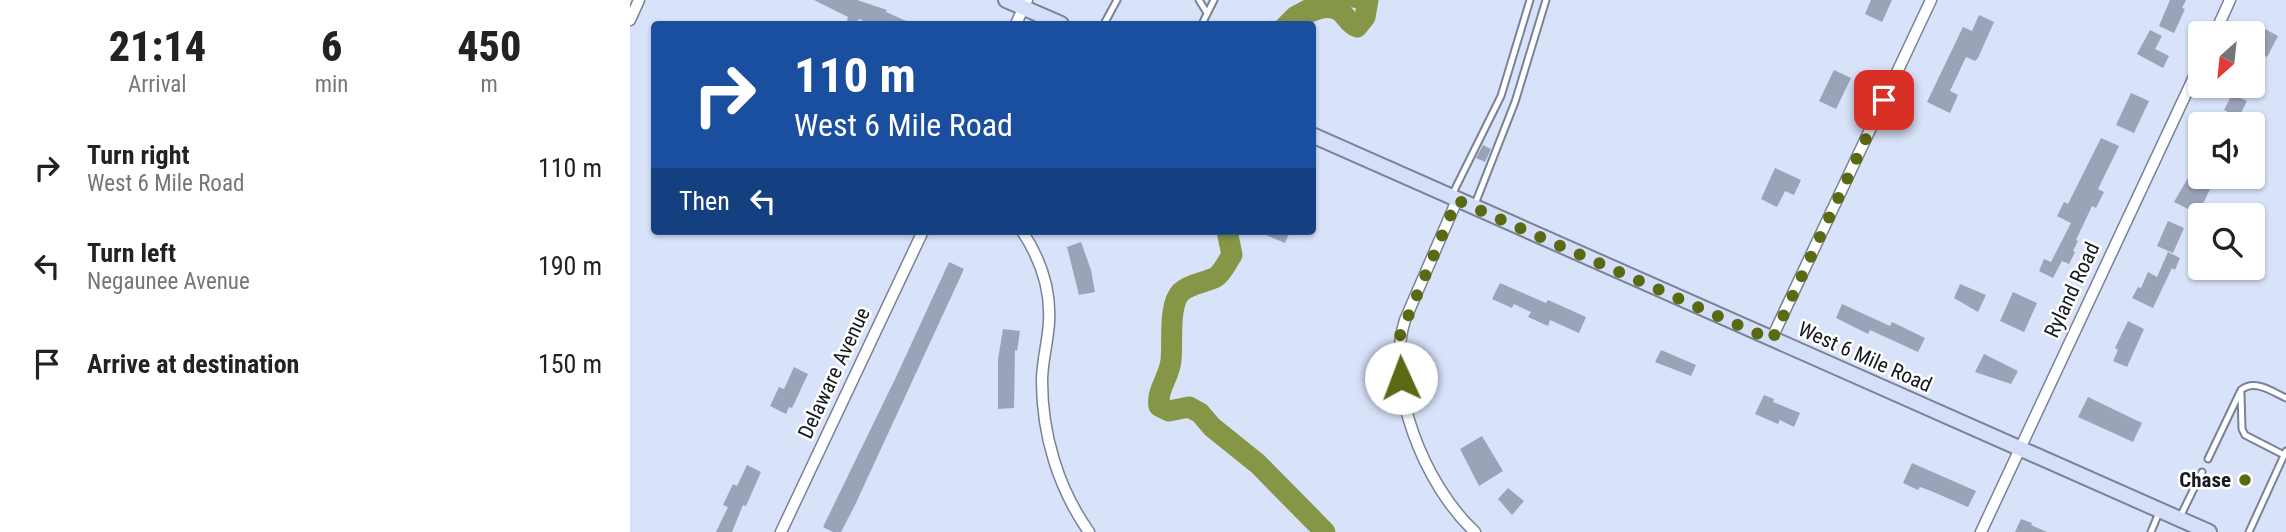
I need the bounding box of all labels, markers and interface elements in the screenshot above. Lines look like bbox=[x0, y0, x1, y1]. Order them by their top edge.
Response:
north arrow bbox=[2188, 21, 2264, 98]
map controls bbox=[2188, 21, 2265, 280]
text: 21:14 bbox=[109, 22, 206, 71]
text: 6 bbox=[321, 22, 342, 71]
text: 450 bbox=[457, 22, 521, 71]
text: 110 m bbox=[794, 47, 916, 104]
icon: right bbox=[679, 49, 770, 140]
pin bbox=[1854, 70, 1914, 130]
text: Arrival bbox=[128, 71, 187, 98]
text: min bbox=[315, 71, 348, 98]
text: m bbox=[481, 71, 498, 98]
icon: arrive bbox=[1865, 81, 1903, 119]
text: West 6 Mile Road bbox=[794, 106, 1013, 144]
button: sound bbox=[2188, 112, 2265, 189]
text: Turn right bbox=[87, 140, 189, 170]
icon: right bbox=[28, 149, 66, 187]
text: 110 m bbox=[538, 153, 602, 183]
text: West 6 Mile Road bbox=[87, 170, 244, 197]
icon: left bbox=[744, 182, 782, 220]
text: Then bbox=[679, 186, 730, 216]
button: search bbox=[2188, 203, 2265, 280]
text: Turn left bbox=[87, 238, 176, 268]
street label: Ryland Road bbox=[2039, 239, 2105, 341]
icon: left bbox=[28, 247, 66, 285]
text: 190 m bbox=[538, 251, 602, 281]
text: Negaunee Avenue bbox=[87, 268, 250, 295]
street label: Delaware Avenue bbox=[793, 304, 875, 442]
street label: West 6 Mile Road bbox=[1795, 317, 1935, 397]
position arrow bbox=[1364, 341, 1438, 415]
icon: arrive bbox=[28, 345, 66, 383]
text: Arrive at destination bbox=[87, 349, 299, 379]
text: 150 m bbox=[538, 349, 602, 379]
place label: Chase bbox=[2179, 468, 2231, 492]
marker: Chase bbox=[2237, 472, 2253, 488]

